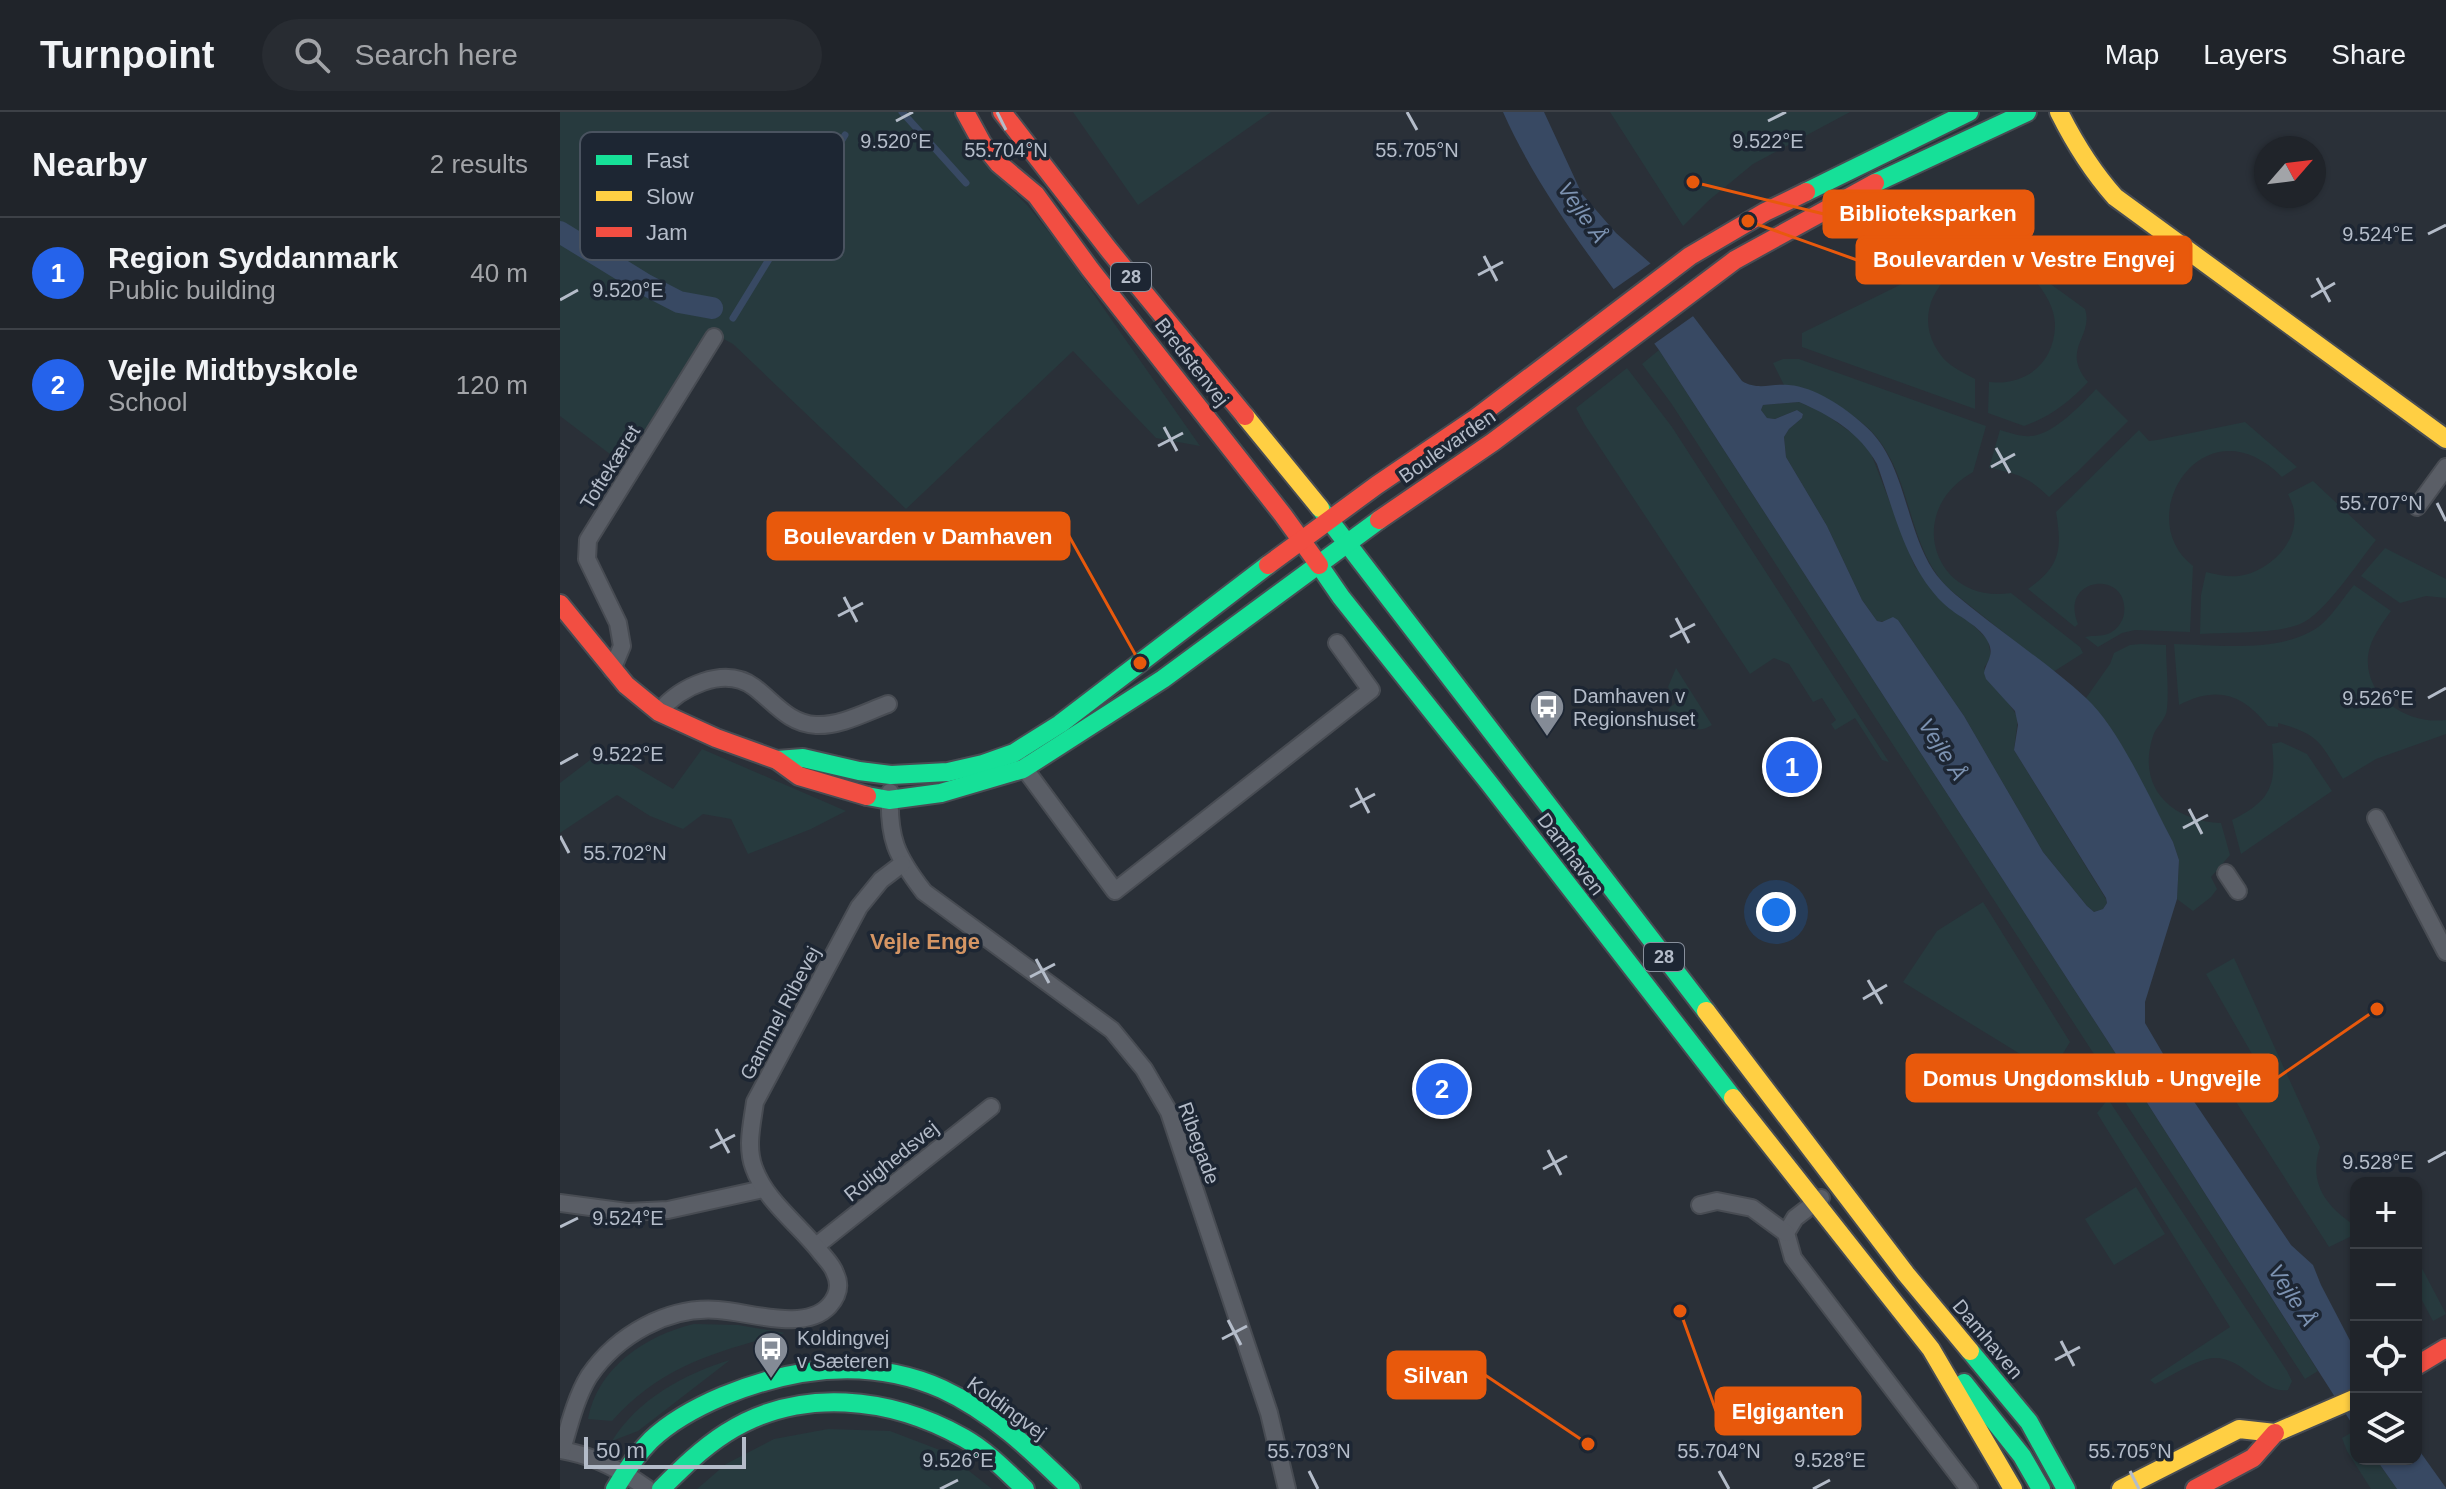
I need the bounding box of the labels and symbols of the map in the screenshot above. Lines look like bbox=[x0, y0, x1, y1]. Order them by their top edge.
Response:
text: 9.520°E bbox=[860, 130, 932, 152]
text: 9.522°E bbox=[1732, 130, 1804, 152]
legend bbox=[580, 132, 844, 260]
north arrow bbox=[2254, 136, 2326, 208]
text: 55.704°N bbox=[964, 139, 1048, 161]
text: 55.705°N bbox=[1375, 139, 1459, 161]
text: Fast bbox=[646, 148, 689, 173]
water label: Vejle Å bbox=[1553, 177, 1613, 248]
text: Slow bbox=[646, 184, 694, 209]
callout: Biblioteksparken bbox=[1824, 191, 2033, 237]
text: Biblioteksparken bbox=[1839, 201, 2017, 226]
text: Jam bbox=[646, 220, 688, 245]
text: 9.524°E bbox=[2342, 223, 2414, 245]
callout: Boulevarden v Vestre Engvej bbox=[1857, 237, 2191, 283]
text: Boulevarden v Vestre Engvej bbox=[1873, 247, 2175, 272]
road number: 28 bbox=[1111, 263, 1151, 291]
text: 9.520°E bbox=[592, 279, 664, 301]
street label: Bredstenvej bbox=[1151, 314, 1233, 410]
street label: Boulevarden bbox=[1395, 405, 1499, 487]
street label: Toftekæret bbox=[576, 421, 645, 513]
text: 55.707°N bbox=[2339, 492, 2423, 514]
callout: Boulevarden v Damhaven bbox=[768, 513, 1069, 559]
text: Boulevarden v Damhaven bbox=[784, 524, 1052, 549]
place label: Damhaven v Regionshuset bbox=[1573, 685, 1696, 730]
text: 9.526°E bbox=[2342, 687, 2414, 709]
bus stop icon: Damhaven v Regionshuset bbox=[1528, 688, 1566, 738]
water label: Vejle Å bbox=[1913, 714, 1972, 785]
pin: 1 bbox=[1766, 737, 1818, 797]
text: 9.522°E bbox=[592, 743, 664, 765]
street label: Damhaven bbox=[1533, 809, 1609, 899]
text: 55.702°N bbox=[583, 842, 667, 864]
your location bbox=[1756, 892, 1796, 932]
district label: Vejle Enge bbox=[870, 929, 980, 954]
street label: Gammel Ribevej bbox=[736, 943, 824, 1083]
road number: 28 bbox=[1644, 943, 1684, 971]
callout: Domus Ungdomsklub - Ungvejle bbox=[1907, 1055, 2277, 1101]
pin: 2 bbox=[1416, 1059, 1468, 1119]
text: Domus Ungdomsklub - Ungvejle bbox=[1923, 1066, 2261, 1091]
street label: Ribegade bbox=[1174, 1099, 1224, 1187]
street label: Rolighedsvej bbox=[840, 1116, 942, 1206]
text: 9.528°E bbox=[2342, 1151, 2414, 1173]
text: 9.524°E bbox=[592, 1207, 664, 1229]
water label: Vejle Å bbox=[2263, 1260, 2322, 1331]
street label: Damhaven bbox=[1948, 1295, 2028, 1383]
place label: Koldingvej v Sæteren bbox=[797, 1327, 889, 1372]
bus stop icon: Koldingvej v Sæteren bbox=[752, 1330, 790, 1380]
callout: Silvan bbox=[1388, 1352, 1485, 1398]
text: Silvan bbox=[1404, 1363, 1468, 1388]
street label: Koldingvej bbox=[963, 1372, 1051, 1444]
callout: Elgiganten bbox=[1716, 1388, 1860, 1434]
text: Elgiganten bbox=[1732, 1399, 1844, 1424]
scale bar bbox=[584, 1433, 746, 1469]
text: 55.703°N bbox=[1267, 1440, 1351, 1462]
text: 55.704°N bbox=[1677, 1440, 1761, 1462]
text: 55.705°N bbox=[2088, 1440, 2172, 1462]
text: 9.526°E bbox=[922, 1449, 994, 1471]
text: 9.528°E bbox=[1794, 1449, 1866, 1471]

